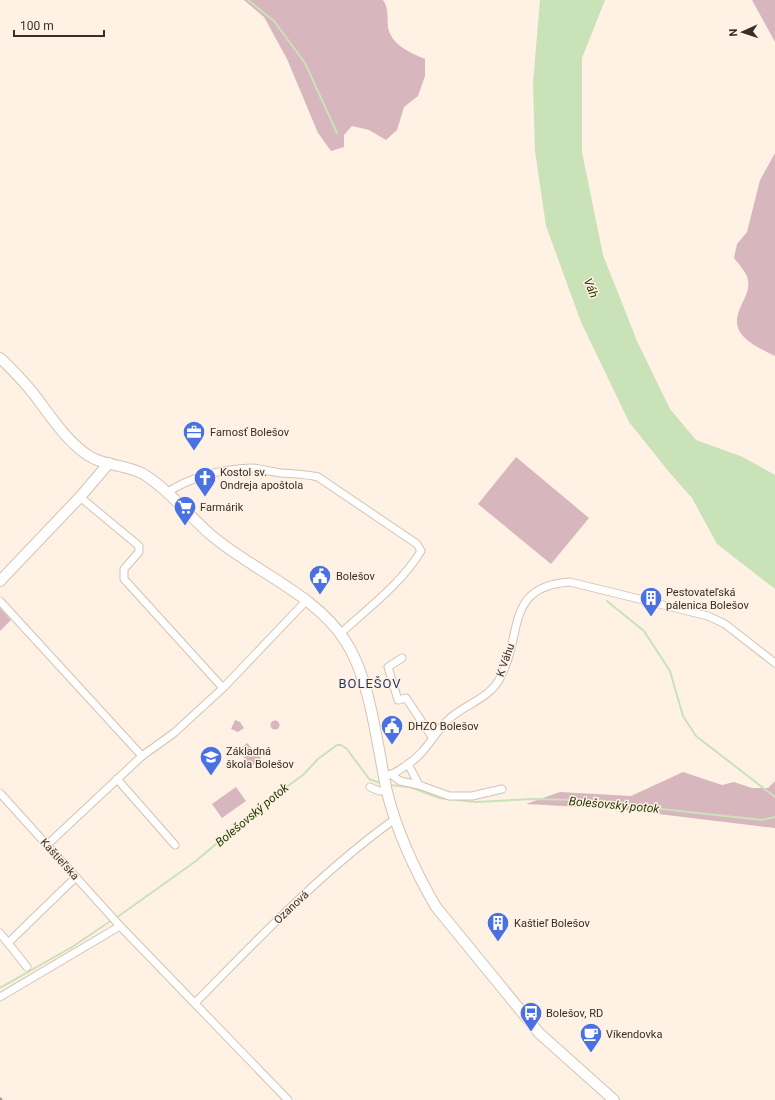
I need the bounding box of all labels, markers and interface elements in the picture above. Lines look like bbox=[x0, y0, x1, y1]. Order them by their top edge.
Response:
scale bar bbox=[14, 12, 104, 38]
north arrow bbox=[723, 12, 763, 52]
text: 100 m bbox=[20, 19, 54, 33]
text: N bbox=[727, 28, 740, 37]
water label: Váh bbox=[581, 276, 601, 300]
office icon: Farnosť Bolešov bbox=[181, 419, 207, 452]
place label: Farnosť Bolešov bbox=[210, 426, 290, 439]
church icon: Kostol sv. Ondreja apoštola bbox=[192, 465, 218, 498]
place label: Kostol sv. Ondreja apoštola bbox=[220, 466, 303, 492]
supermarket icon: Farmárik bbox=[172, 494, 198, 527]
place label: Farmárik bbox=[200, 501, 244, 514]
public building icon: Bolešov bbox=[307, 563, 333, 596]
place label: Bolešov bbox=[336, 570, 376, 583]
building icon: Pestovateľská pálenica Bolešov bbox=[638, 585, 664, 618]
place label: Pestovateľská pálenica Bolešov bbox=[666, 586, 749, 612]
street label: K Váhu bbox=[494, 642, 517, 679]
district label: BOLEŠOV bbox=[338, 676, 402, 691]
public building icon: DHZO Bolešov bbox=[379, 713, 405, 746]
place label: DHZO Bolešov bbox=[408, 720, 479, 733]
school or university icon: Základná škola Bolešov bbox=[198, 744, 224, 777]
place label: Základná škola Bolešov bbox=[226, 745, 294, 771]
water label: Bolešovský potok bbox=[213, 780, 292, 850]
water label: Bolešovský potok bbox=[568, 794, 661, 816]
street label: Kaštieľska bbox=[38, 836, 82, 883]
street label: Ozanová bbox=[271, 888, 311, 927]
building icon: Kaštieľ Bolešov bbox=[485, 910, 511, 943]
place label: Kaštieľ Bolešov bbox=[514, 917, 590, 930]
bus stop icon: Bolešov, RD bbox=[518, 1000, 544, 1033]
place label: Bolešov, RD bbox=[546, 1007, 603, 1020]
cafe icon: Víkendovka bbox=[578, 1021, 604, 1054]
place label: Víkendovka bbox=[606, 1028, 662, 1041]

